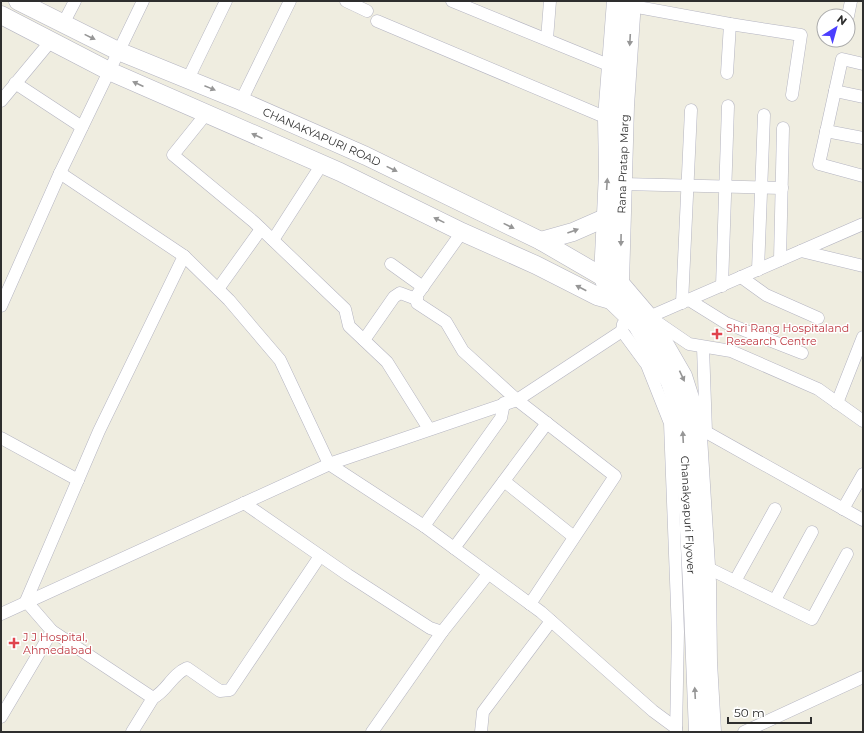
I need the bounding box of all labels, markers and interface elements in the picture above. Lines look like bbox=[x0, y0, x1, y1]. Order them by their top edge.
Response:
north arrow bbox=[816, 8, 856, 48]
text: N bbox=[834, 12, 850, 28]
one-way arrow bbox=[84, 34, 96, 40]
one-way arrow bbox=[626, 34, 633, 46]
one-way arrow bbox=[133, 81, 144, 87]
one-way arrow bbox=[204, 85, 215, 91]
street label: CHANAKYAPURI ROAD bbox=[261, 104, 383, 169]
street label: Rana Pratap Marg bbox=[614, 114, 632, 214]
one-way arrow bbox=[252, 133, 263, 139]
one-way arrow bbox=[387, 166, 398, 172]
one-way arrow bbox=[603, 178, 610, 190]
one-way arrow bbox=[433, 217, 444, 223]
one-way arrow bbox=[504, 223, 515, 229]
one-way arrow bbox=[568, 228, 580, 234]
one-way arrow bbox=[618, 234, 625, 246]
one-way arrow bbox=[576, 285, 587, 291]
place label: Shri Rang Hospitaland Research Centre bbox=[726, 321, 849, 348]
marker: Shri Rang Hospitaland Research Centre bbox=[711, 328, 723, 340]
one-way arrow bbox=[679, 370, 685, 381]
one-way arrow bbox=[680, 431, 687, 443]
street label: Chanakyapuri Flyover bbox=[678, 455, 699, 575]
place label: J J Hospital, Ahmedabad bbox=[22, 630, 92, 657]
marker: J J Hospital, Ahmedabad bbox=[8, 637, 20, 649]
one-way arrow bbox=[692, 687, 699, 699]
scale bar bbox=[728, 699, 811, 725]
text: 50 m bbox=[734, 705, 765, 720]

